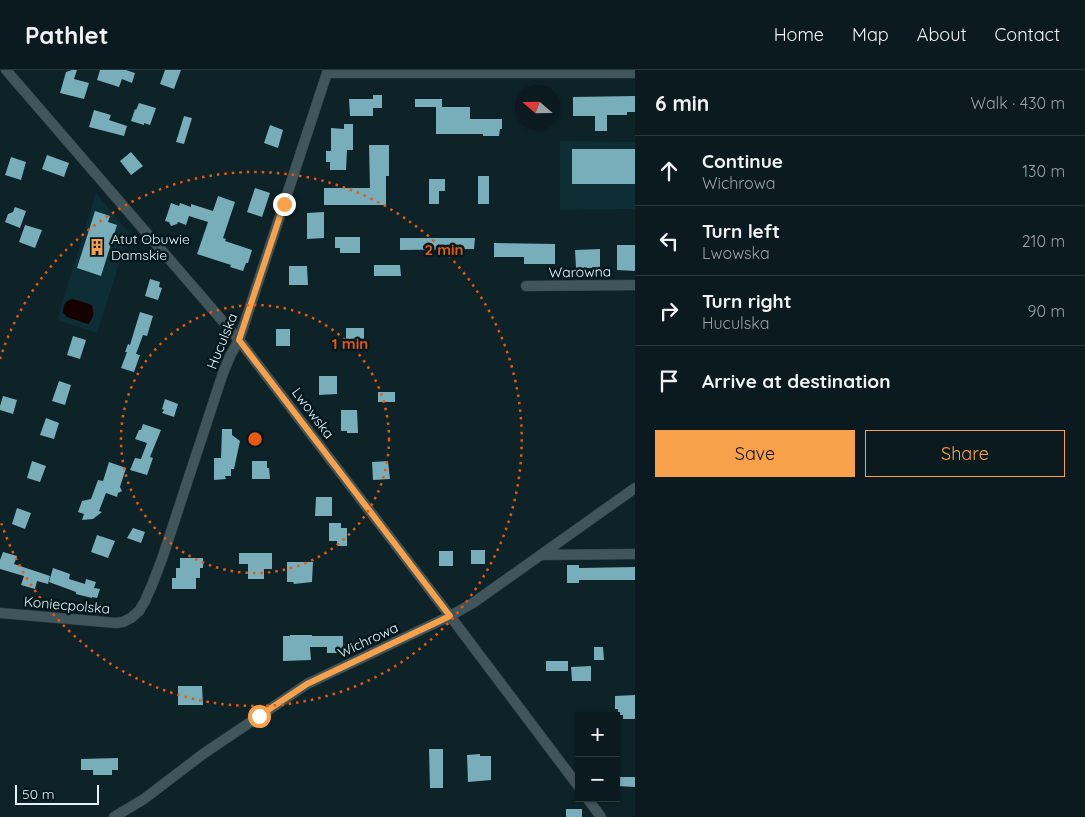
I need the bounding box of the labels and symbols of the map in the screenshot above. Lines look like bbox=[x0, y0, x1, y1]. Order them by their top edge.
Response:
north arrow bbox=[515, 85, 560, 130]
route end bbox=[273, 193, 296, 216]
place label: Atut Obuwie Damskie bbox=[111, 230, 190, 264]
building icon: Atut Obuwie Damskie bbox=[87, 237, 107, 257]
text: 2 min bbox=[424, 240, 464, 259]
street label: Warowna bbox=[549, 262, 611, 282]
street label: Huculska bbox=[203, 310, 241, 372]
text: 1 min bbox=[332, 334, 368, 353]
street label: Lwowska bbox=[288, 384, 338, 442]
centre of rings bbox=[246, 430, 264, 448]
street label: Koniecpolska bbox=[23, 592, 111, 618]
street label: Wichrowa bbox=[335, 618, 401, 662]
route start bbox=[248, 705, 271, 728]
scale bar bbox=[15, 782, 99, 805]

